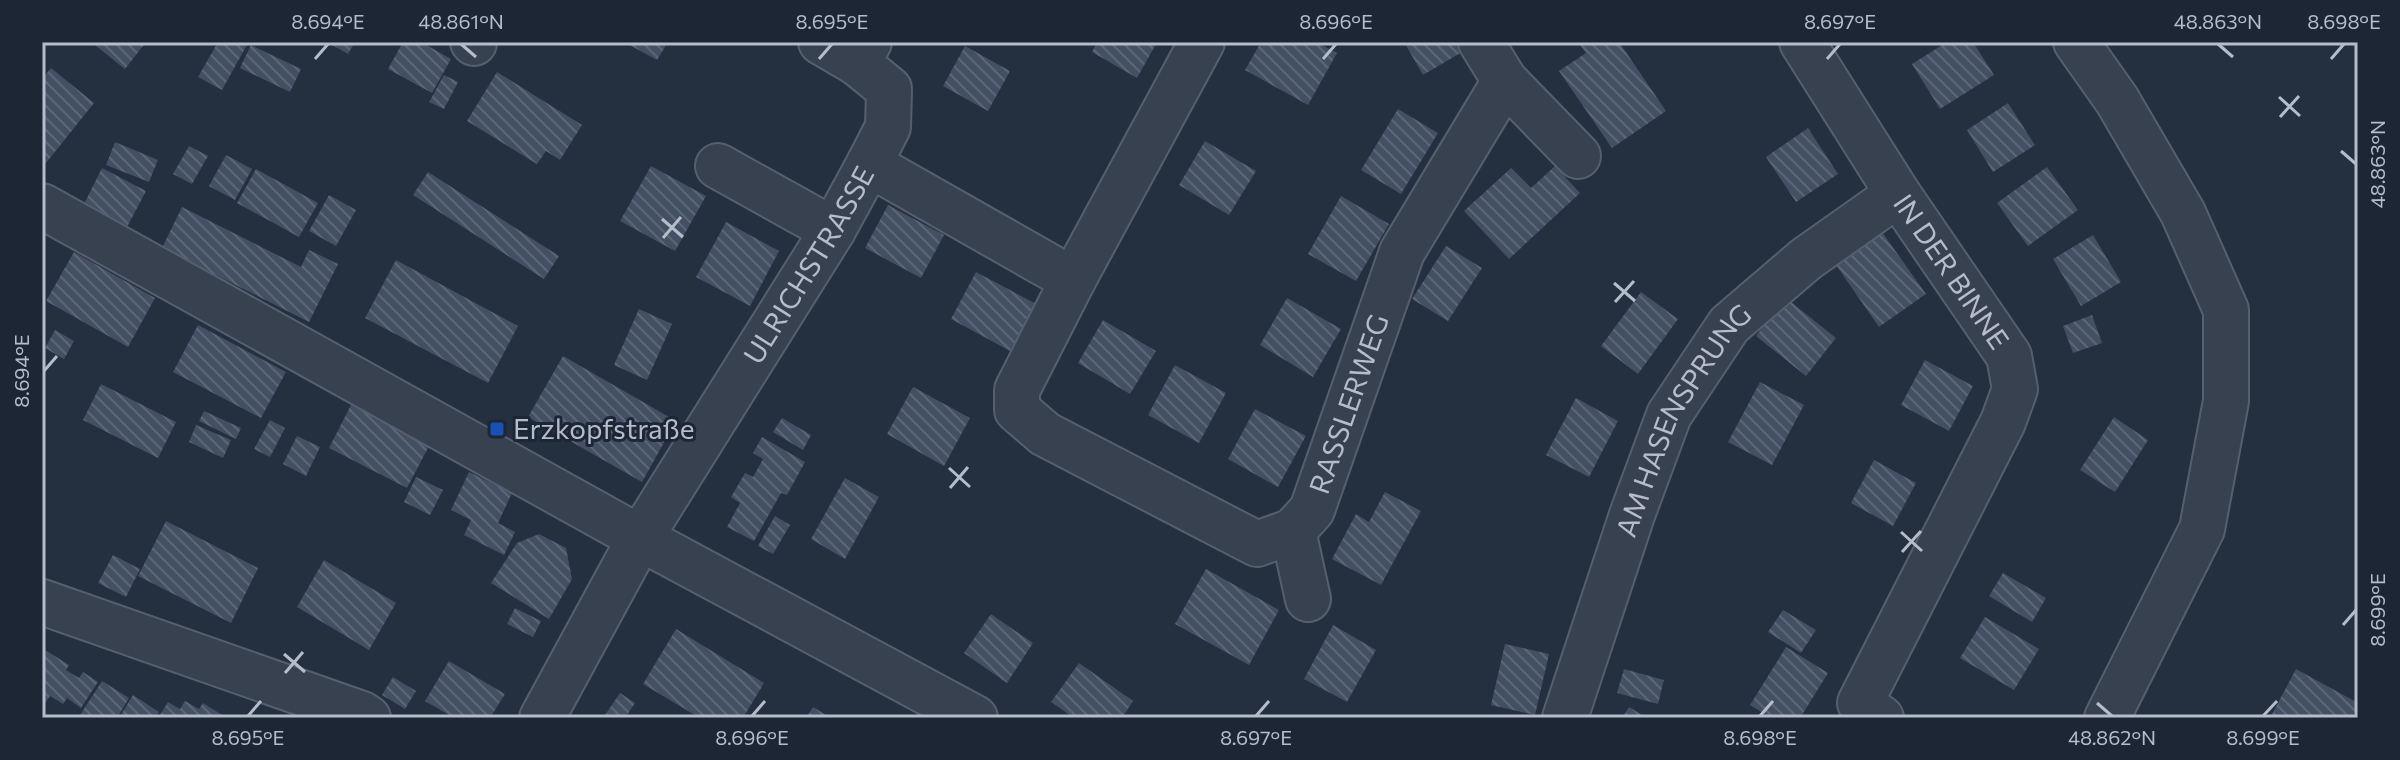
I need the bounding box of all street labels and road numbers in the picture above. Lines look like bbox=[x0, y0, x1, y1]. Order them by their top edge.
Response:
street label: ULRICHSTRASSE bbox=[736, 160, 881, 370]
street label: IN DER BINNE bbox=[1887, 187, 2017, 355]
street label: AM HASENSPRUNG bbox=[1608, 296, 1757, 541]
street label: RASSLERWEG bbox=[1301, 310, 1395, 498]

